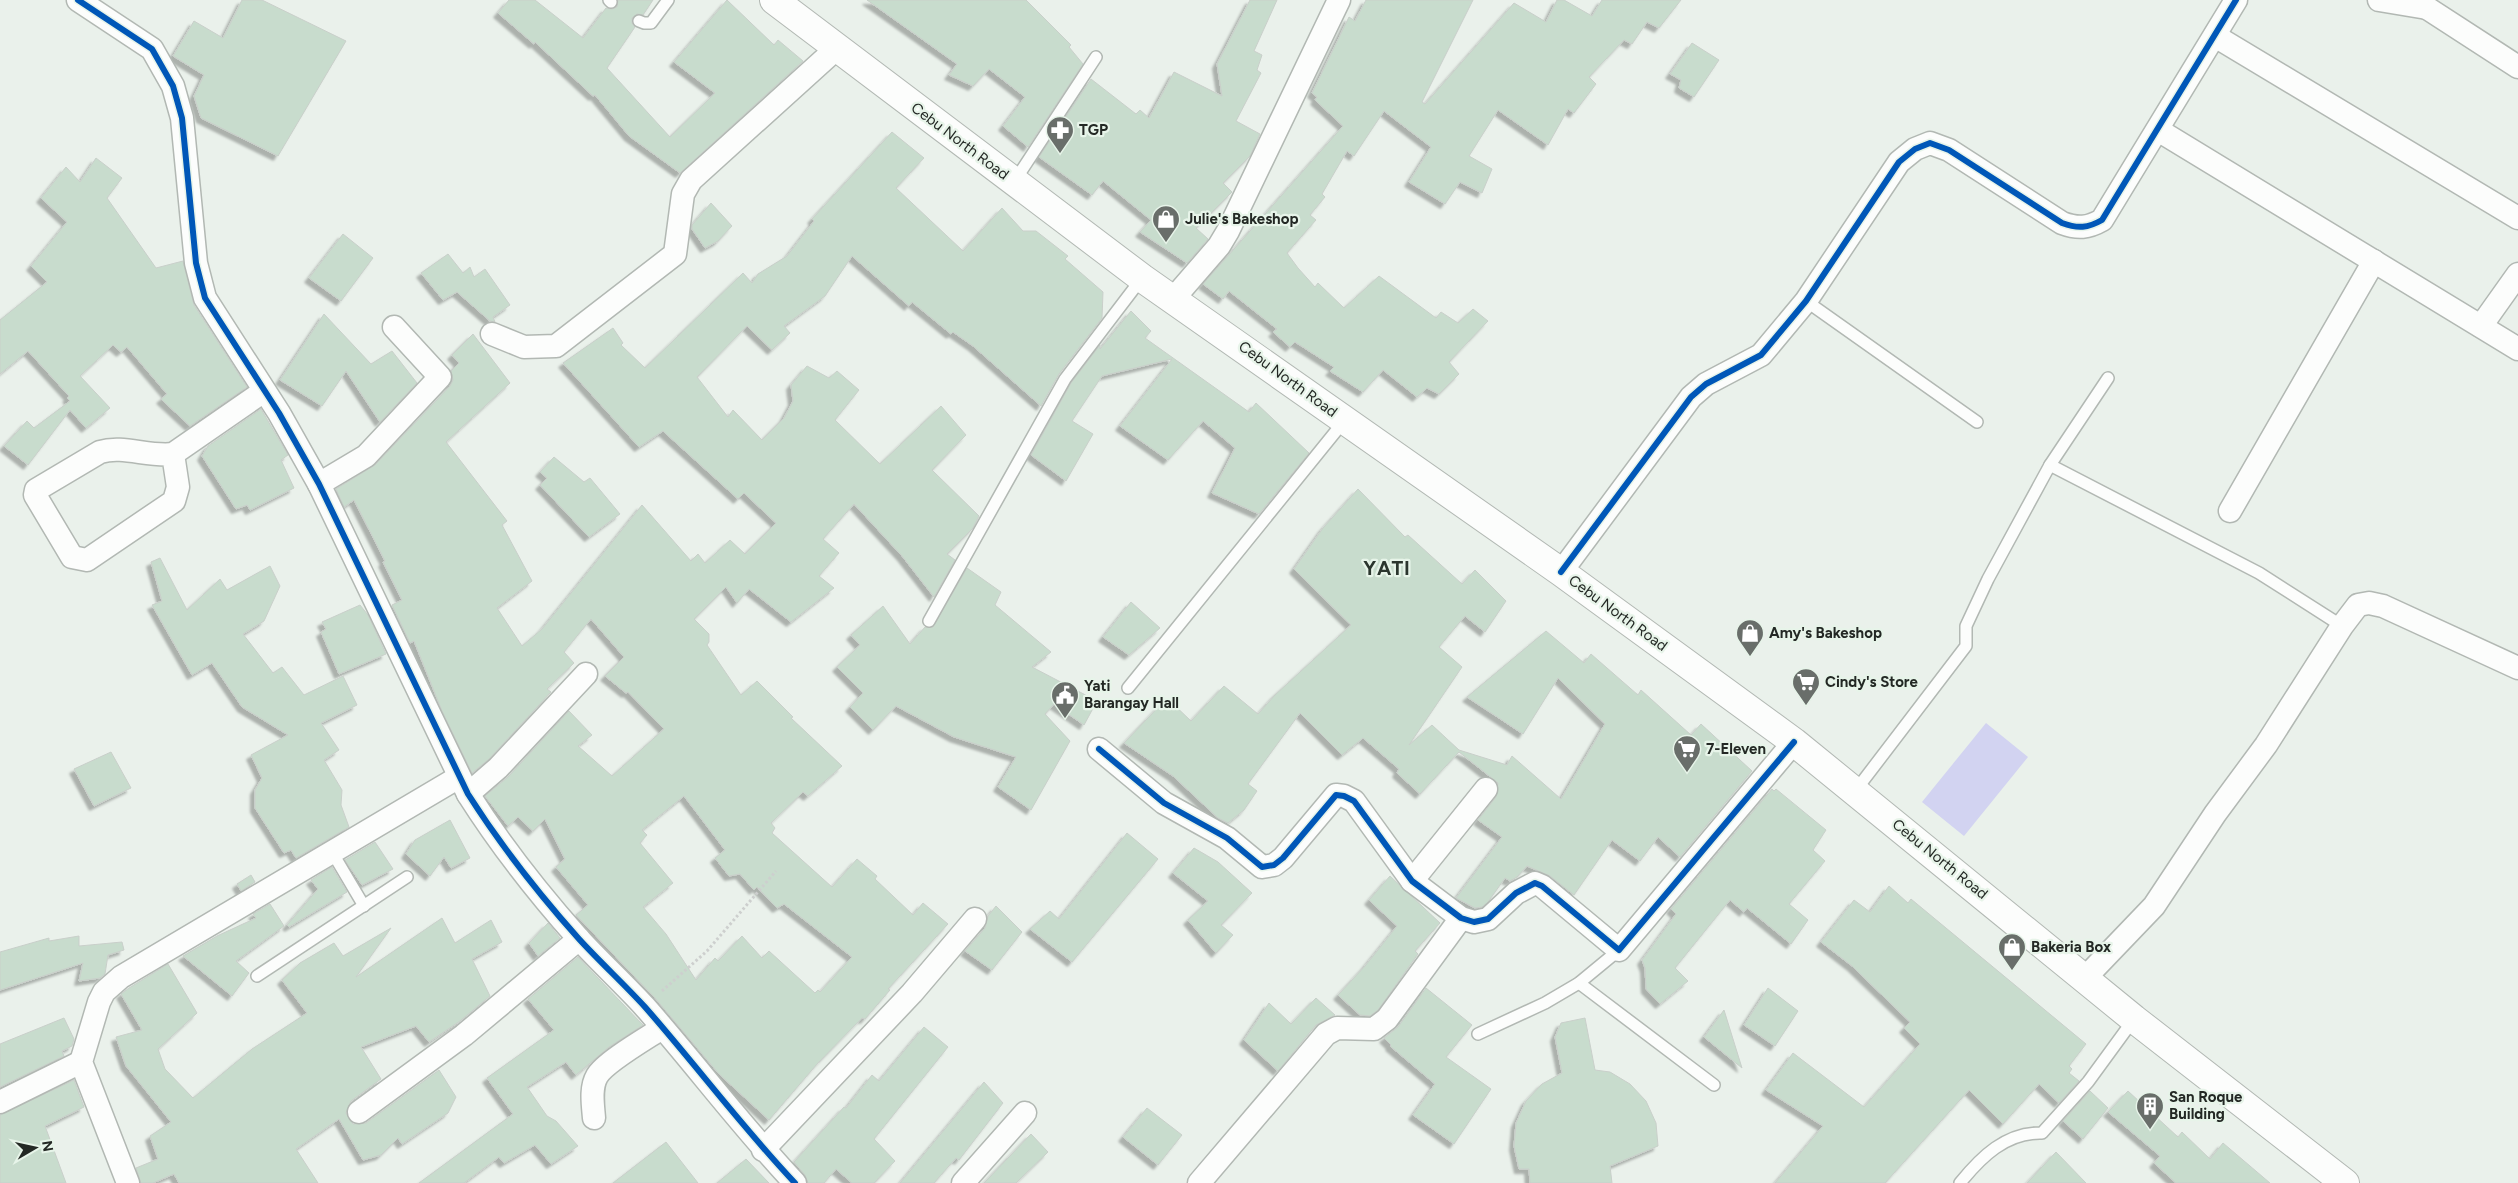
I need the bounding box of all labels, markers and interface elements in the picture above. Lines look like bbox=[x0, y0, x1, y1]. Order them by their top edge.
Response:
street label: Cebu North Road bbox=[908, 98, 1012, 184]
pharmacy icon: TGP bbox=[1045, 115, 1075, 154]
place label: TGP bbox=[1079, 121, 1108, 139]
shop icon: Julie's Bakeshop bbox=[1151, 204, 1181, 243]
place label: Julie's Bakeshop bbox=[1185, 210, 1298, 228]
street label: Cebu North Road bbox=[1235, 337, 1341, 421]
district label: YATI bbox=[1363, 556, 1411, 580]
street label: Cebu North Road bbox=[1565, 571, 1671, 655]
shop icon: Amy's Bakeshop bbox=[1735, 618, 1765, 657]
place label: Amy's Bakeshop bbox=[1769, 624, 1882, 642]
supermarket icon: Cindy's Store bbox=[1791, 667, 1821, 706]
place label: Cindy's Store bbox=[1825, 673, 1919, 691]
place label: Yati Barangay Hall bbox=[1084, 677, 1179, 712]
public building icon: Yati Barangay Hall bbox=[1050, 680, 1080, 719]
supermarket icon: 7-Eleven bbox=[1672, 734, 1702, 773]
place label: 7-Eleven bbox=[1706, 740, 1766, 758]
street label: Cebu North Road bbox=[1889, 815, 1991, 903]
shop icon: Bakeria Box bbox=[1997, 932, 2027, 971]
place label: Bakeria Box bbox=[2031, 938, 2111, 956]
place label: San Roque Building bbox=[2169, 1088, 2243, 1123]
building icon: San Roque Building bbox=[2135, 1091, 2165, 1130]
north arrow bbox=[10, 1123, 60, 1173]
text: N bbox=[38, 1139, 57, 1153]

